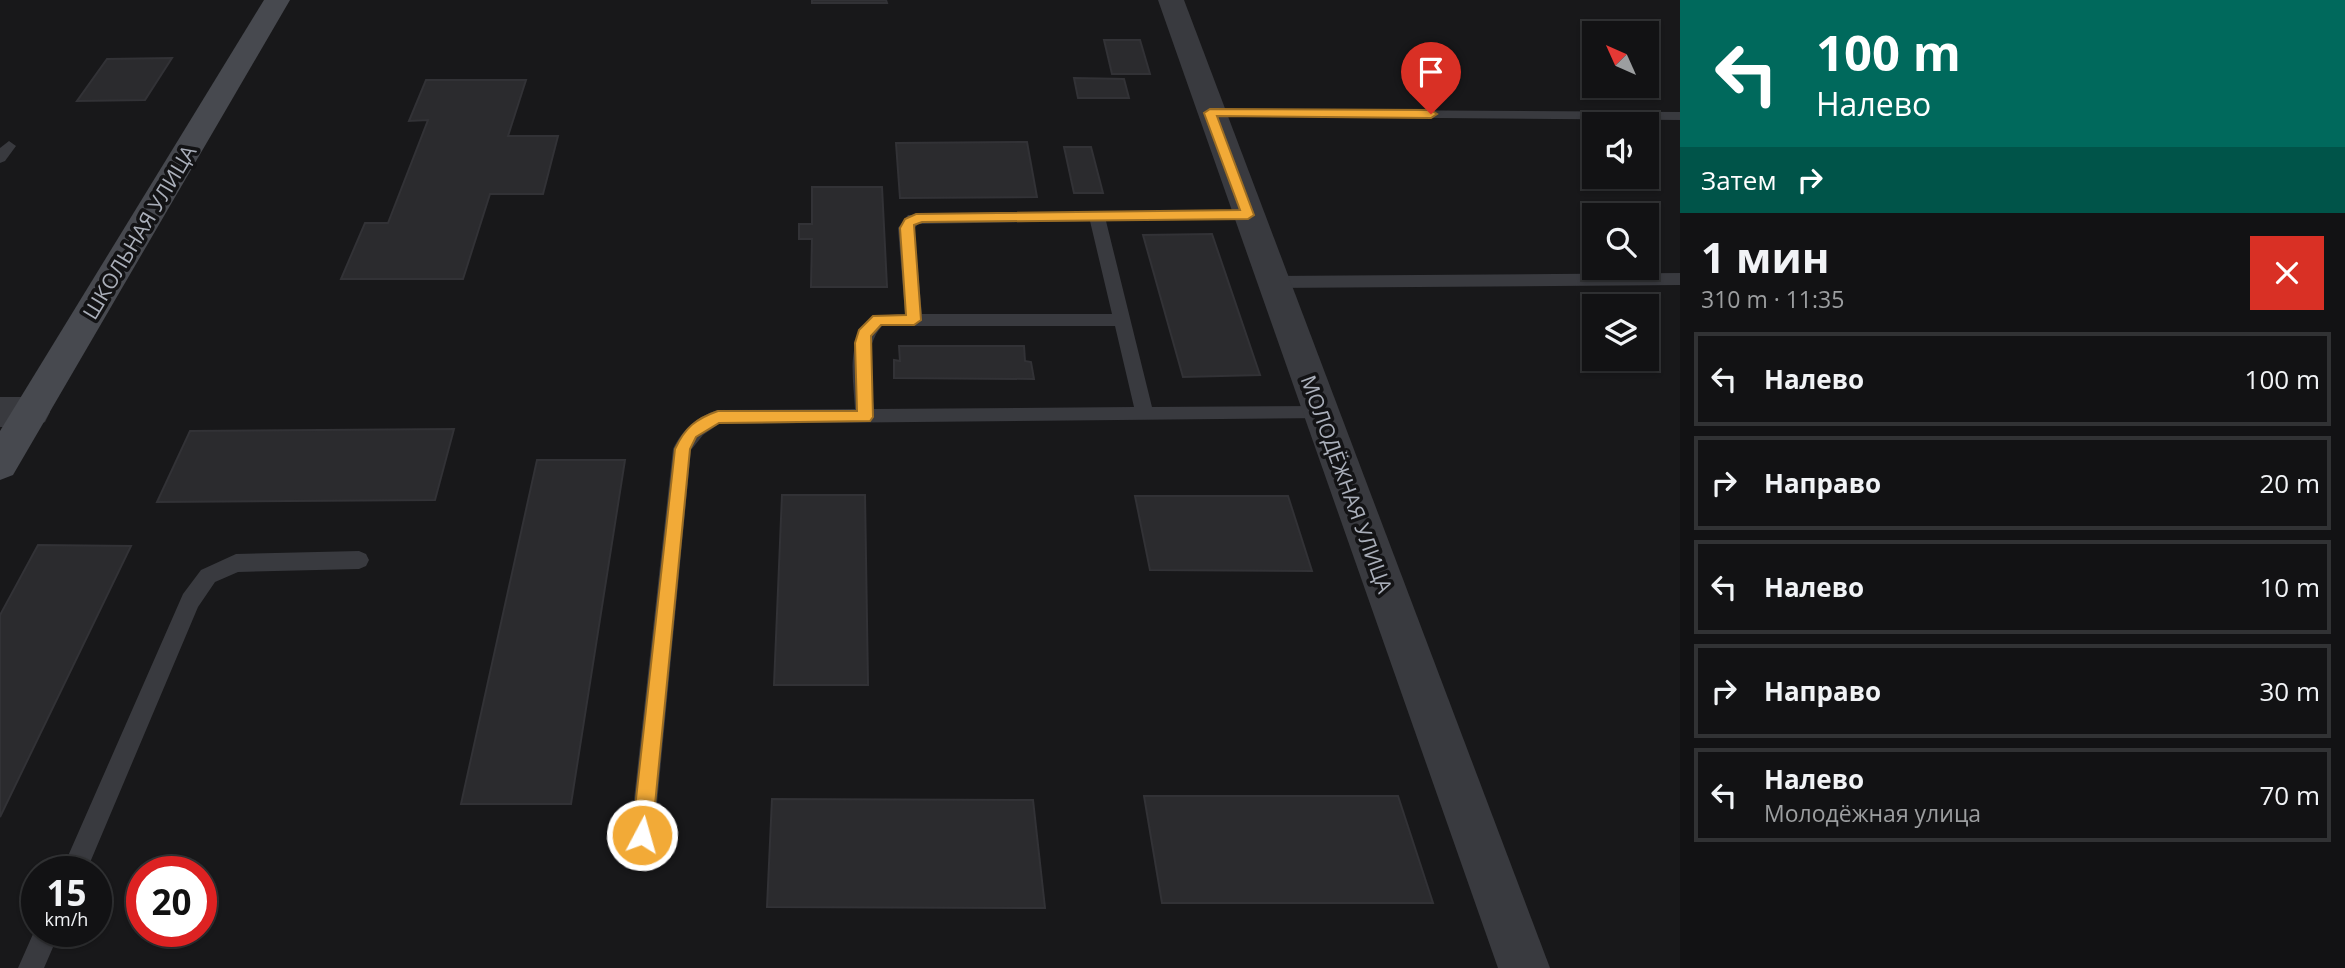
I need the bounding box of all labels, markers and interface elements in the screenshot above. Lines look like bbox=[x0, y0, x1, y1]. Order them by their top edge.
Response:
text: 100 m bbox=[1816, 19, 1961, 85]
north arrow bbox=[1582, 21, 1659, 98]
map controls bbox=[1582, 21, 1659, 371]
icon: left bbox=[1701, 28, 1792, 119]
pin bbox=[1401, 42, 1461, 114]
icon: arrive bbox=[1412, 53, 1450, 91]
text: Налево bbox=[1816, 82, 1931, 125]
button: sound bbox=[1582, 112, 1659, 189]
street label: ШКОЛЬНАЯ УЛИЦА bbox=[76, 139, 203, 324]
icon: right bbox=[1791, 161, 1829, 199]
text: Затем bbox=[1701, 162, 1777, 198]
button: search bbox=[1582, 203, 1659, 280]
text: 1 мин bbox=[1701, 228, 1829, 285]
button: close bbox=[2250, 236, 2324, 310]
text: 310 m · 11:35 bbox=[1701, 283, 1844, 315]
button: layers bbox=[1582, 294, 1659, 371]
icon: left bbox=[1705, 360, 1743, 398]
text: Налево bbox=[1764, 361, 1864, 397]
text: 100 m bbox=[2245, 361, 2320, 397]
street label: МОЛОДЁЖНАЯ УЛИЦА bbox=[1295, 371, 1400, 598]
icon: right bbox=[1705, 464, 1743, 502]
text: Направо bbox=[1764, 465, 1881, 501]
text: 20 m bbox=[2259, 465, 2320, 501]
icon: left bbox=[1705, 568, 1743, 606]
text: Налево bbox=[1764, 569, 1864, 605]
text: 10 m bbox=[2259, 569, 2320, 605]
icon: right bbox=[1705, 672, 1743, 710]
text: Направо bbox=[1764, 673, 1881, 709]
text: 30 m bbox=[2259, 673, 2320, 709]
text: Налево bbox=[1764, 761, 1864, 797]
icon: left bbox=[1705, 776, 1743, 814]
text: 70 m bbox=[2259, 777, 2320, 813]
text: Молодёжная улица bbox=[1764, 797, 1981, 829]
position arrow bbox=[605, 798, 679, 872]
speed limit sign: 20 bbox=[126, 856, 217, 947]
text: 15 bbox=[46, 869, 87, 916]
text: km/h bbox=[45, 907, 88, 931]

